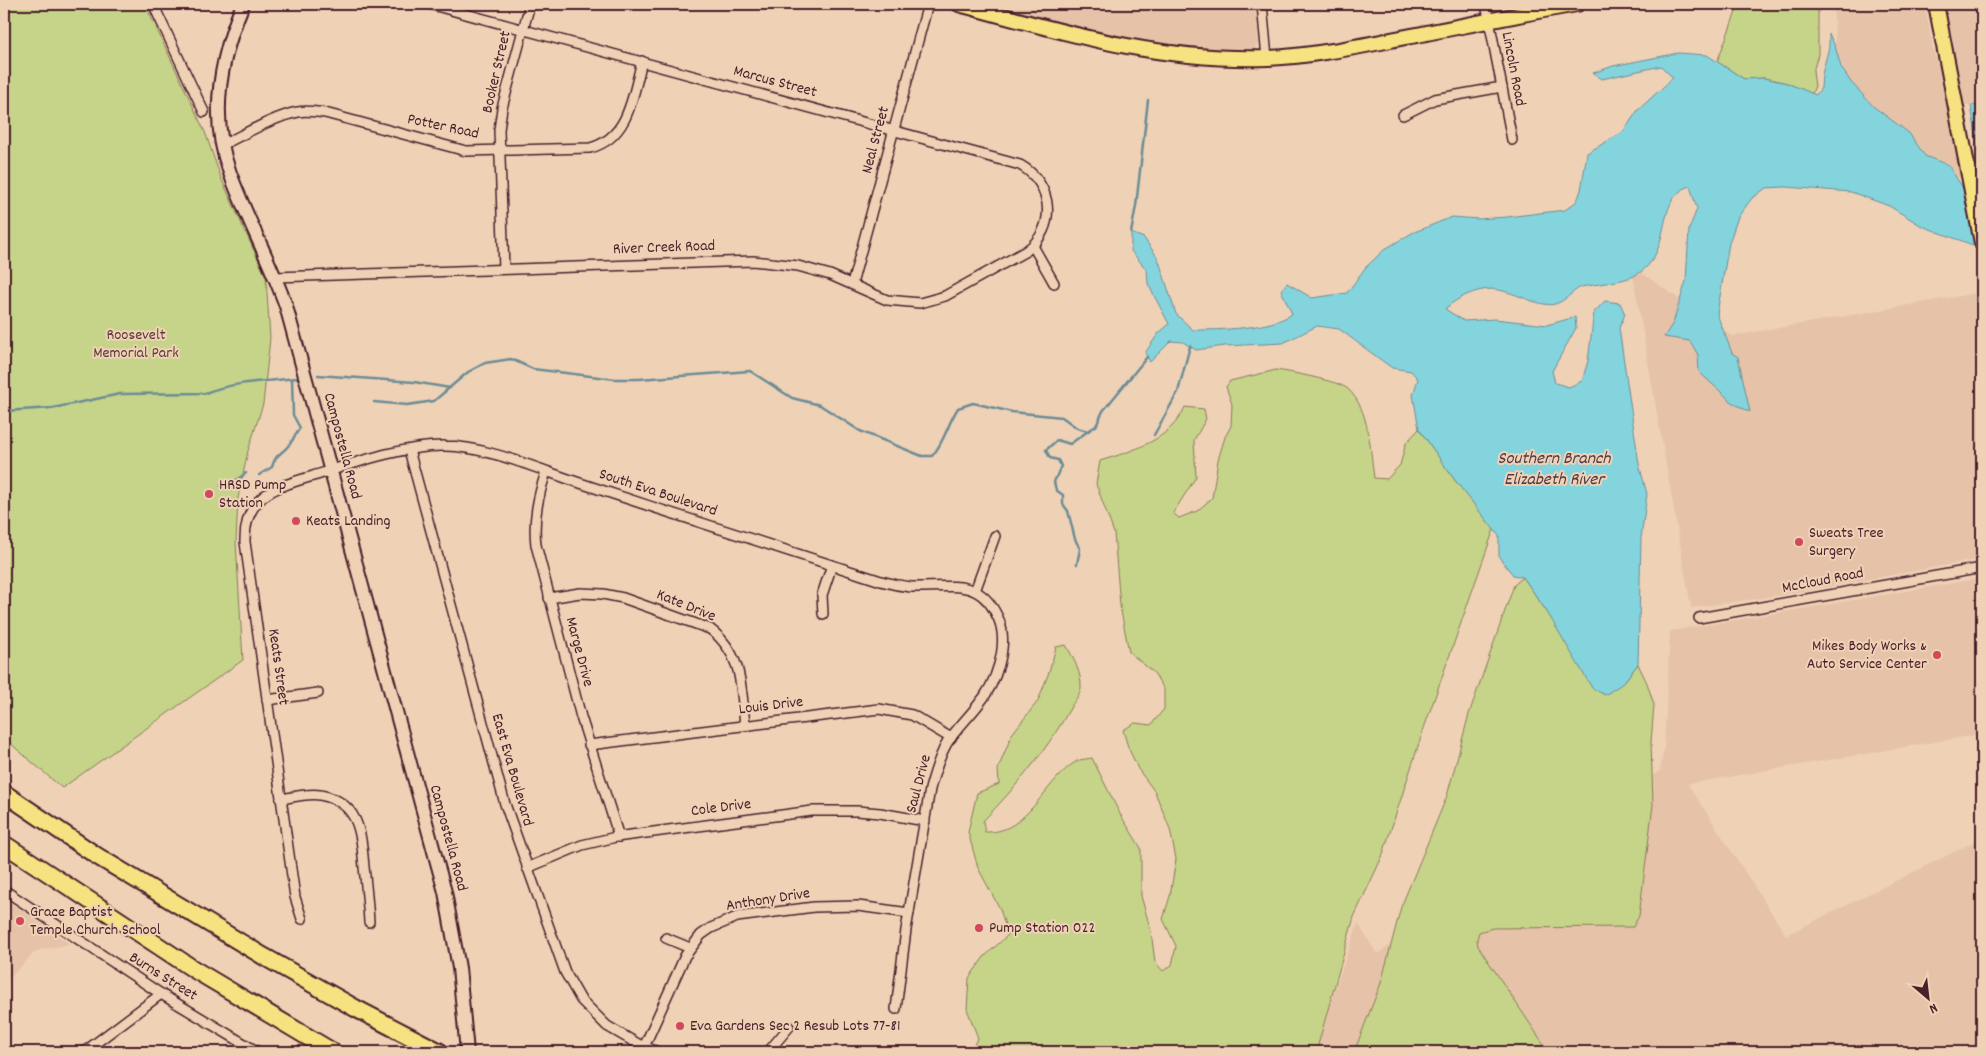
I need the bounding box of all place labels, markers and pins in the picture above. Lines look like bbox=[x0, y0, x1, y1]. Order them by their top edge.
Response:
place label: HRSD Pump Station bbox=[219, 474, 287, 515]
marker: HRSD Pump Station bbox=[203, 488, 215, 500]
place label: Keats Landing bbox=[306, 510, 391, 533]
marker: Keats Landing bbox=[290, 515, 302, 527]
place label: Sweats Tree Surgery bbox=[1809, 522, 1884, 563]
marker: Sweats Tree Surgery bbox=[1793, 536, 1805, 548]
place label: Mikes Body Works & Auto Service Center bbox=[1807, 635, 1927, 676]
marker: Mikes Body Works & Auto Service Center bbox=[1931, 649, 1943, 661]
place label: Grace Baptist Temple Church School bbox=[30, 901, 161, 942]
marker: Grace Baptist Temple Church School bbox=[14, 915, 26, 927]
place label: Pump Station 022 bbox=[989, 917, 1095, 940]
marker: Pump Station 022 bbox=[973, 922, 985, 934]
place label: Eva Gardens Sec 2 Resub Lots 77-81 bbox=[690, 1015, 900, 1038]
marker: Eva Gardens Sec 2 Resub Lots 77-81 bbox=[674, 1020, 686, 1032]

